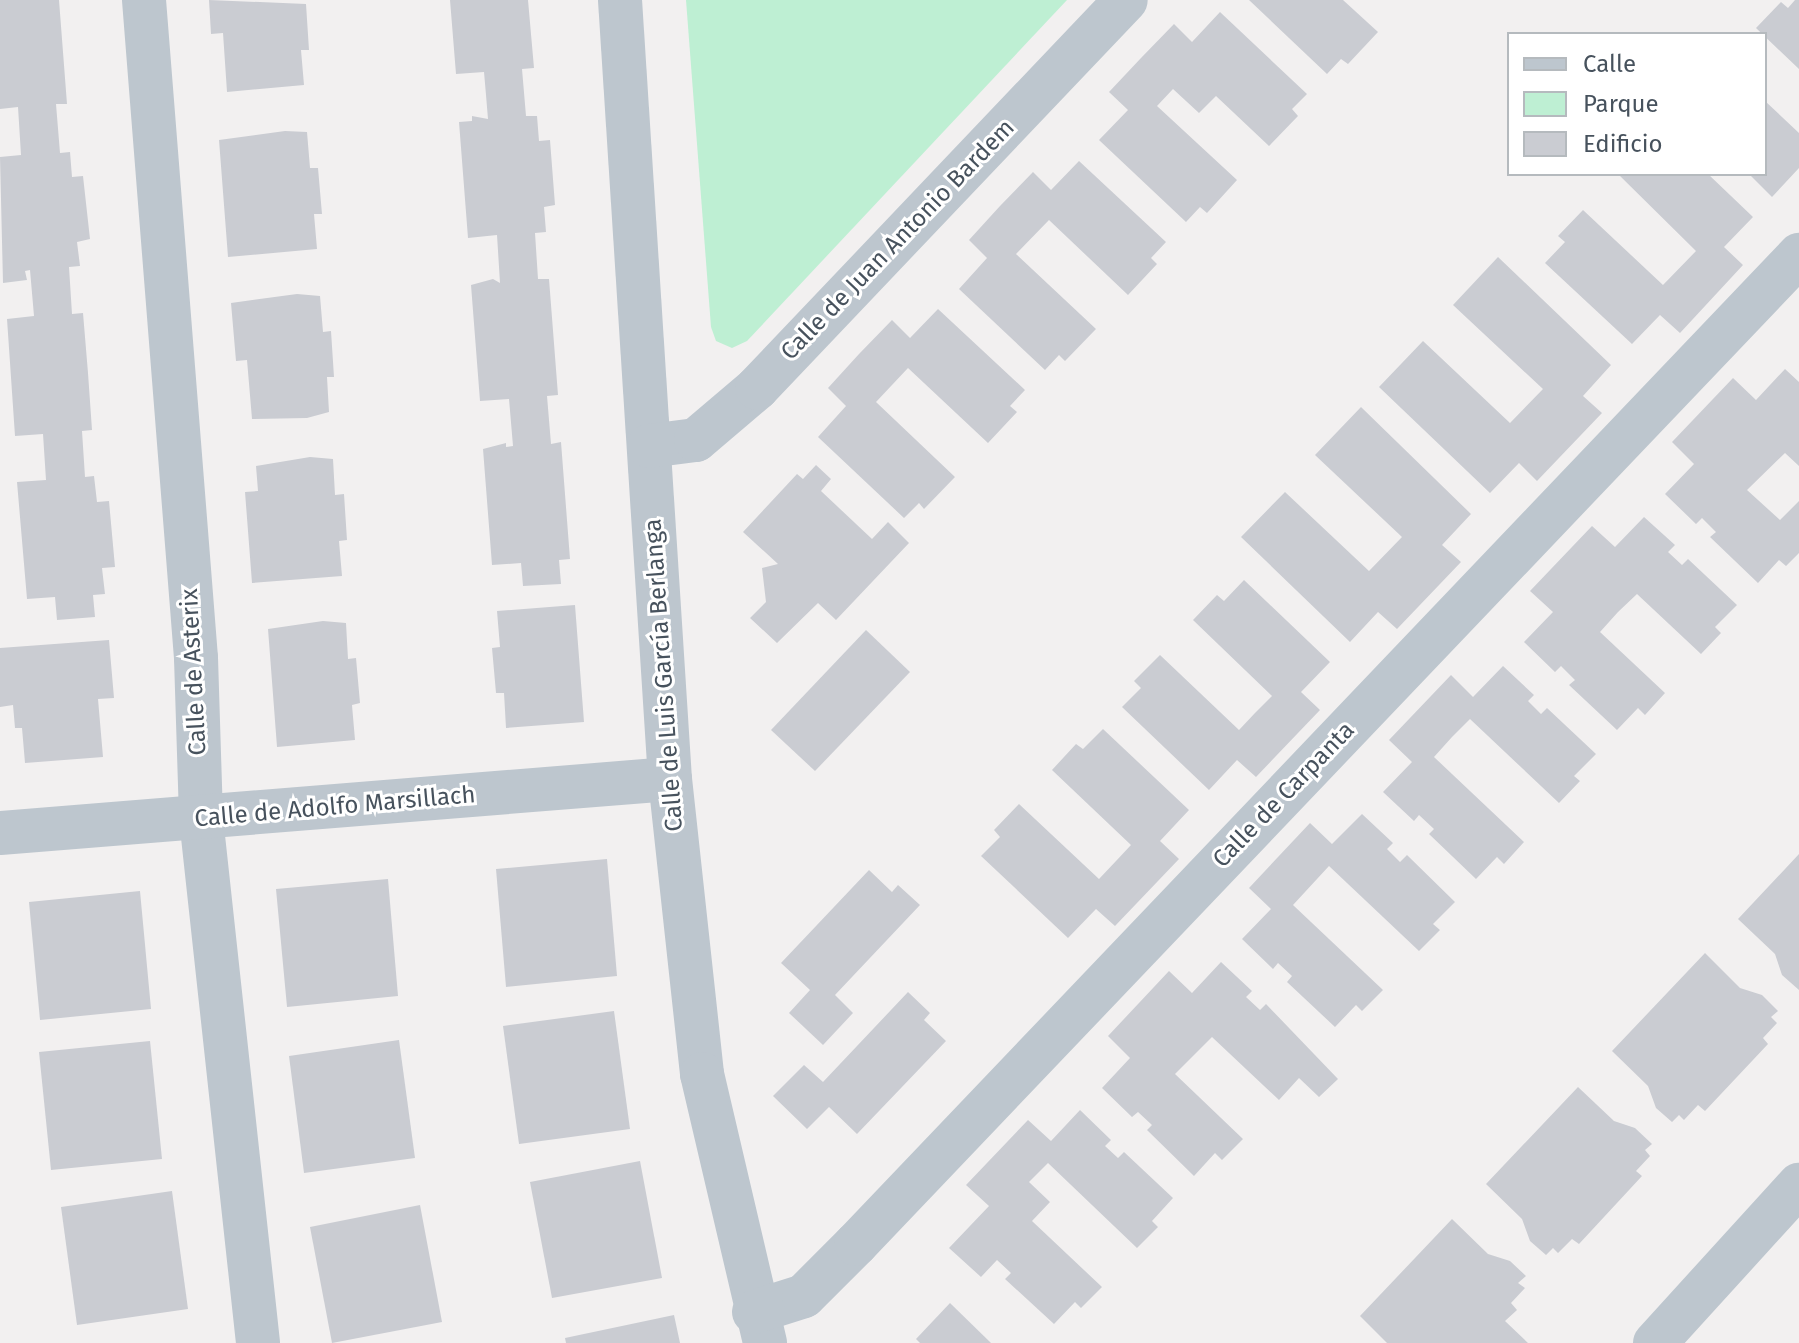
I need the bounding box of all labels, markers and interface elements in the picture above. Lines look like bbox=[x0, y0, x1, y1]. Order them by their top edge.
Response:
legend bbox=[1507, 32, 1767, 176]
text: Calle bbox=[1583, 50, 1636, 78]
text: Parque bbox=[1583, 90, 1659, 118]
street label: Calle de Juan Antonio Bardem bbox=[775, 114, 1021, 366]
text: Edificio bbox=[1583, 130, 1663, 158]
street label: Calle de Luis García Berlanga bbox=[639, 518, 689, 832]
street label: Calle de Asterix bbox=[175, 588, 213, 756]
street label: Calle de Carpanta bbox=[1207, 716, 1361, 874]
street label: Calle de Adolfo Marsillach bbox=[193, 780, 477, 834]

